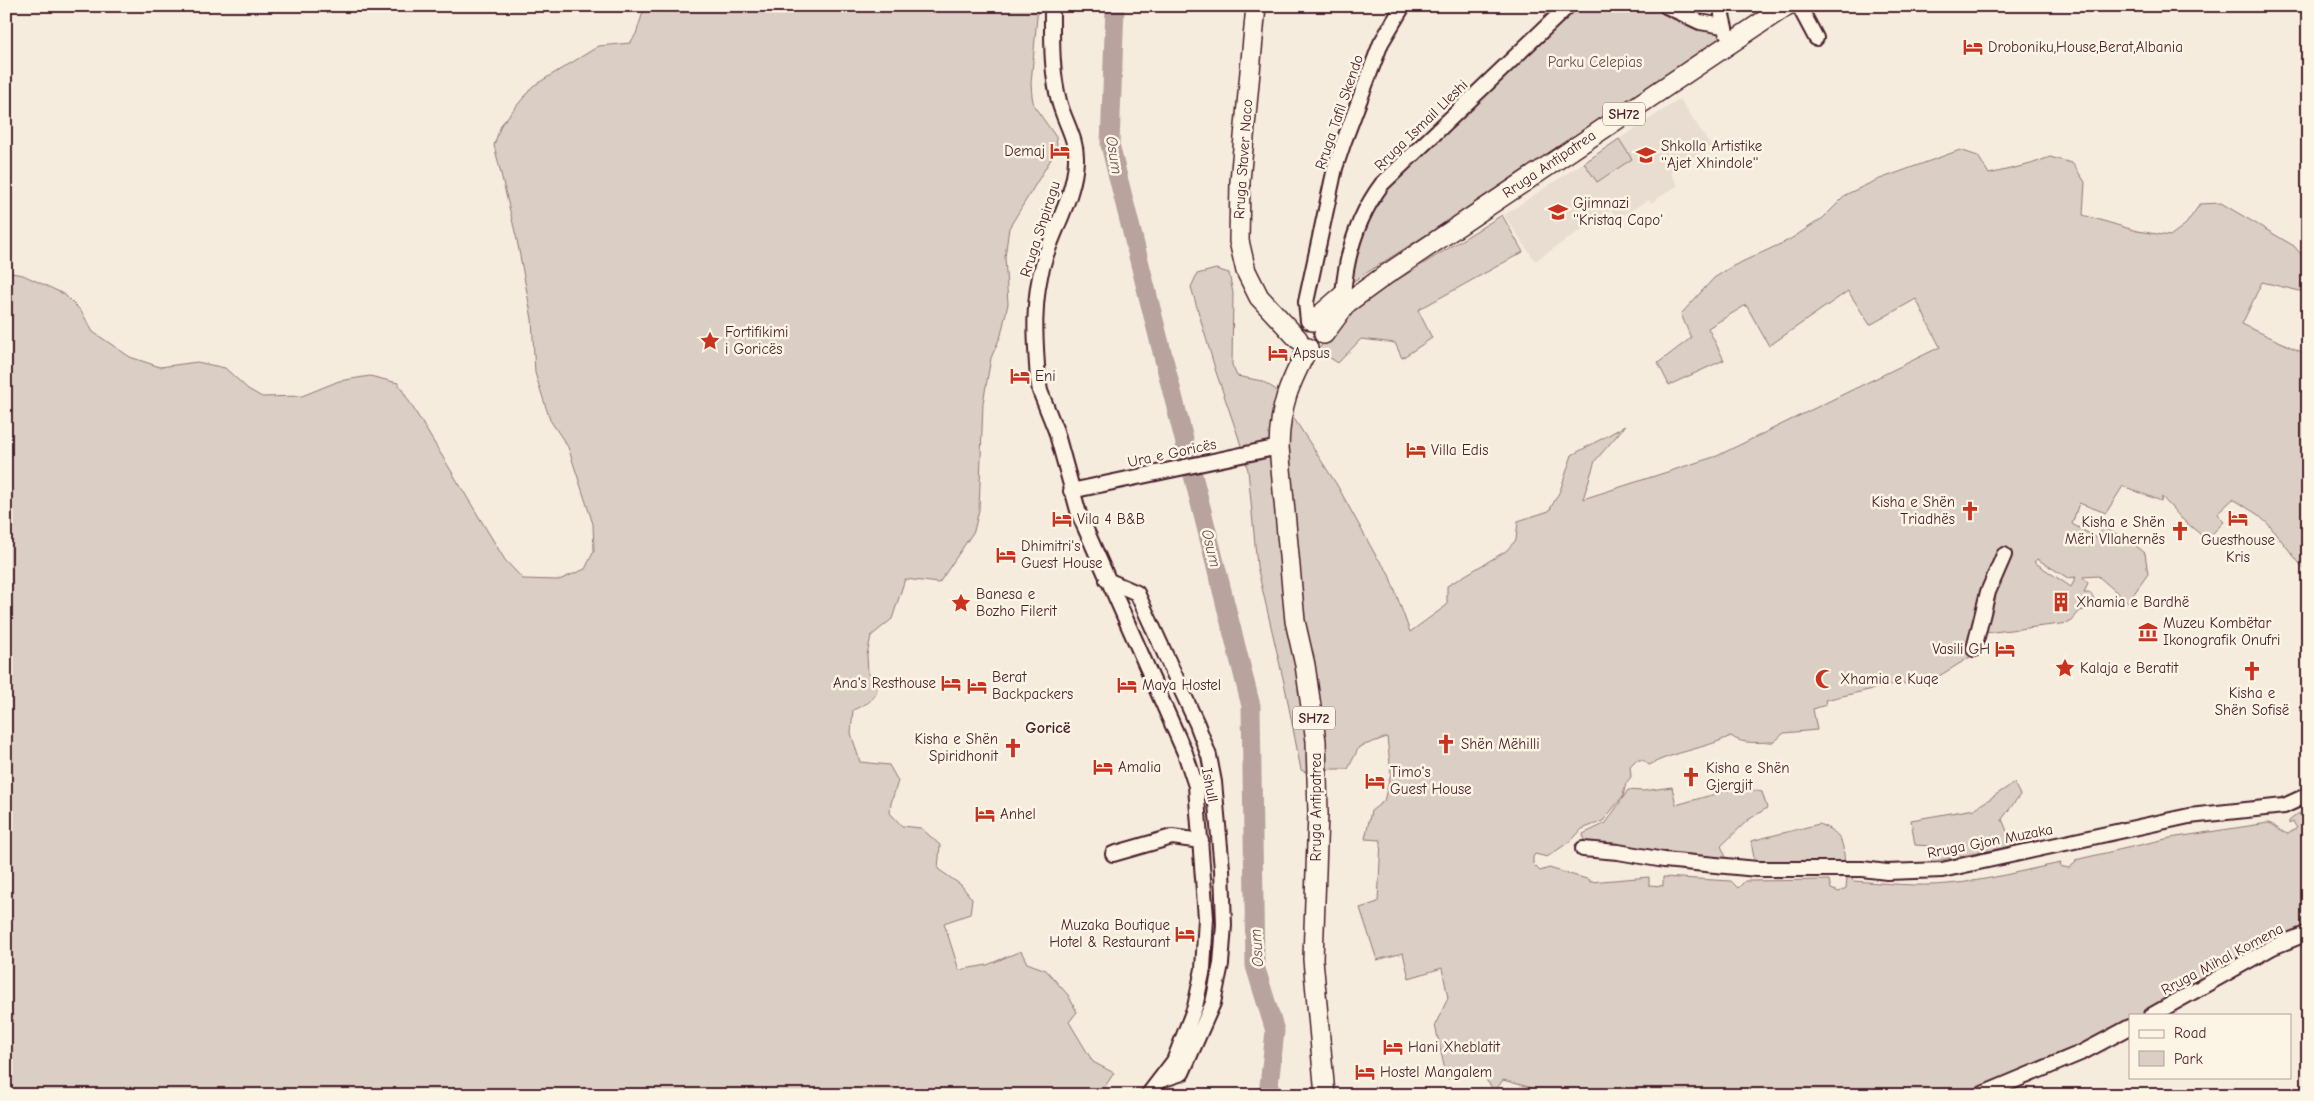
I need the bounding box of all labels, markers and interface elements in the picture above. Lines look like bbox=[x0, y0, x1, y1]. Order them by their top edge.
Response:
hotel icon: Droboniku,House,Berat,Albania bbox=[1962, 36, 1984, 58]
place label: Droboniku,House,Berat,Albania bbox=[1988, 38, 2183, 56]
street label: Rruga Tafil Skendo bbox=[1311, 52, 1367, 172]
park label: Parku Celepias bbox=[1548, 53, 1642, 71]
street label: Rruga Ismail Lleshi bbox=[1370, 76, 1472, 174]
street label: Rruga Staver Naco bbox=[1230, 98, 1256, 220]
road number: SH72 bbox=[1603, 102, 1645, 126]
street label: Rruga Antipatrea bbox=[1499, 126, 1599, 202]
water label: Osum bbox=[1102, 135, 1126, 176]
place label: Shkolla Artistike ''Ajet Xhindole'' bbox=[1661, 137, 1763, 172]
hotel icon: Demaj bbox=[1049, 140, 1071, 162]
place label: Demaj bbox=[1004, 142, 1045, 160]
school or university icon: Shkolla Artistike ''Ajet Xhindole'' bbox=[1635, 144, 1657, 166]
street label: Rruga Shpiragu bbox=[1016, 179, 1064, 279]
place label: Gjimnazi ''Kristaq Capo' bbox=[1573, 194, 1663, 229]
school or university icon: Gjimnazi ''Kristaq Capo' bbox=[1547, 201, 1569, 223]
place label: Fortifikimi i Goricës bbox=[725, 323, 788, 358]
place icon: Fortifikimi i Goricës bbox=[699, 330, 721, 352]
hotel icon: Apsus bbox=[1267, 342, 1289, 364]
place label: Apsus bbox=[1293, 344, 1330, 362]
hotel icon: Eni bbox=[1009, 365, 1031, 387]
place label: Eni bbox=[1035, 367, 1056, 385]
street label: Ura e Goricës bbox=[1126, 435, 1218, 471]
hotel icon: Villa Edis bbox=[1405, 439, 1427, 461]
place label: Villa Edis bbox=[1431, 441, 1488, 459]
place label: Kisha e Shën Triadhës bbox=[1872, 493, 1955, 528]
church icon: Kisha e Shën Triadhës bbox=[1959, 500, 1981, 522]
hotel icon: Guesthouse Kris bbox=[2227, 507, 2249, 529]
hotel icon: Vila 4 B&B bbox=[1051, 508, 1073, 530]
place label: Vila 4 B&B bbox=[1077, 510, 1145, 528]
place label: Kisha e Shën Mëri Vllahernës bbox=[2065, 513, 2165, 548]
church icon: Kisha e Shën Mëri Vllahernës bbox=[2169, 520, 2191, 542]
water label: Osum bbox=[1198, 527, 1224, 569]
place label: Guesthouse Kris bbox=[2201, 531, 2275, 566]
place label: Dhimitri's Guest House bbox=[1021, 537, 1103, 572]
hotel icon: Dhimitri's Guest House bbox=[995, 544, 1017, 566]
place label: Banesa e Bozho Filerit bbox=[976, 585, 1058, 620]
building icon: Xhamia e Bardhë bbox=[2050, 591, 2072, 613]
place icon: Banesa e Bozho Filerit bbox=[950, 592, 972, 614]
place label: Xhamia e Bardhë bbox=[2076, 593, 2190, 611]
place label: Muzeu Kombëtar Ikonografik Onufri bbox=[2163, 614, 2280, 649]
museum icon: Muzeu Kombëtar Ikonografik Onufri bbox=[2137, 621, 2159, 643]
hotel icon: Vasili GH bbox=[1994, 638, 2016, 660]
place label: Vasili GH bbox=[1932, 640, 1990, 658]
place icon: Kalaja e Beratit bbox=[2054, 657, 2076, 679]
place label: Kalaja e Beratit bbox=[2080, 659, 2179, 677]
church icon: Kisha e Shën Sofisë bbox=[2241, 660, 2263, 682]
place label: Berat Backpackers bbox=[992, 668, 1073, 703]
mosque icon: Xhamia e Kuqe bbox=[1814, 668, 1836, 690]
place label: Xhamia e Kuqe bbox=[1840, 670, 1939, 688]
hotel icon: Ana's Resthouse bbox=[940, 672, 962, 694]
place label: Ana's Resthouse bbox=[833, 674, 936, 692]
hotel icon: Maya Hostel bbox=[1116, 674, 1138, 696]
hotel icon: Berat Backpackers bbox=[966, 675, 988, 697]
place label: Maya Hostel bbox=[1142, 676, 1221, 694]
place label: Kisha e Shën Sofisë bbox=[2215, 684, 2290, 719]
road number: SH72 bbox=[1293, 706, 1335, 730]
district label: Goricë bbox=[1025, 719, 1071, 737]
place label: Kisha e Shën Spiridhonit bbox=[915, 730, 999, 765]
church icon: Shën Mëhilli bbox=[1435, 733, 1457, 755]
place label: Shën Mëhilli bbox=[1461, 735, 1540, 753]
church icon: Kisha e Shën Spiridhonit bbox=[1002, 737, 1024, 759]
street label: Rruga Antipatrea bbox=[1307, 753, 1325, 861]
hotel icon: Amalia bbox=[1092, 756, 1114, 778]
place label: Amalia bbox=[1118, 758, 1161, 776]
place label: Kisha e Shën Gjergjit bbox=[1706, 759, 1790, 794]
place label: Timo's Guest House bbox=[1390, 763, 1472, 798]
street label: Ishull bbox=[1198, 766, 1222, 804]
church icon: Kisha e Shën Gjergjit bbox=[1680, 766, 1702, 788]
hotel icon: Timo's Guest House bbox=[1364, 770, 1386, 792]
hotel icon: Anhel bbox=[974, 803, 996, 825]
place label: Anhel bbox=[1000, 805, 1036, 823]
street label: Rruga Gjon Muzaka bbox=[1926, 820, 2054, 862]
place label: Muzaka Boutique Hotel & Restaurant bbox=[1049, 916, 1171, 951]
street label: Rruga Mihal Komena bbox=[2158, 919, 2286, 999]
hotel icon: Muzaka Boutique Hotel & Restaurant bbox=[1174, 923, 1196, 945]
water label: Osum bbox=[1247, 928, 1267, 968]
legend bbox=[2129, 1014, 2292, 1078]
text: Road bbox=[2174, 1024, 2206, 1042]
hotel icon: Hani Xheblatit bbox=[1382, 1036, 1404, 1058]
place label: Hani Xheblatit bbox=[1408, 1038, 1501, 1056]
text: Park bbox=[2174, 1050, 2203, 1068]
hotel icon: Hostel Mangalem bbox=[1354, 1061, 1376, 1083]
place label: Hostel Mangalem bbox=[1380, 1063, 1492, 1081]

